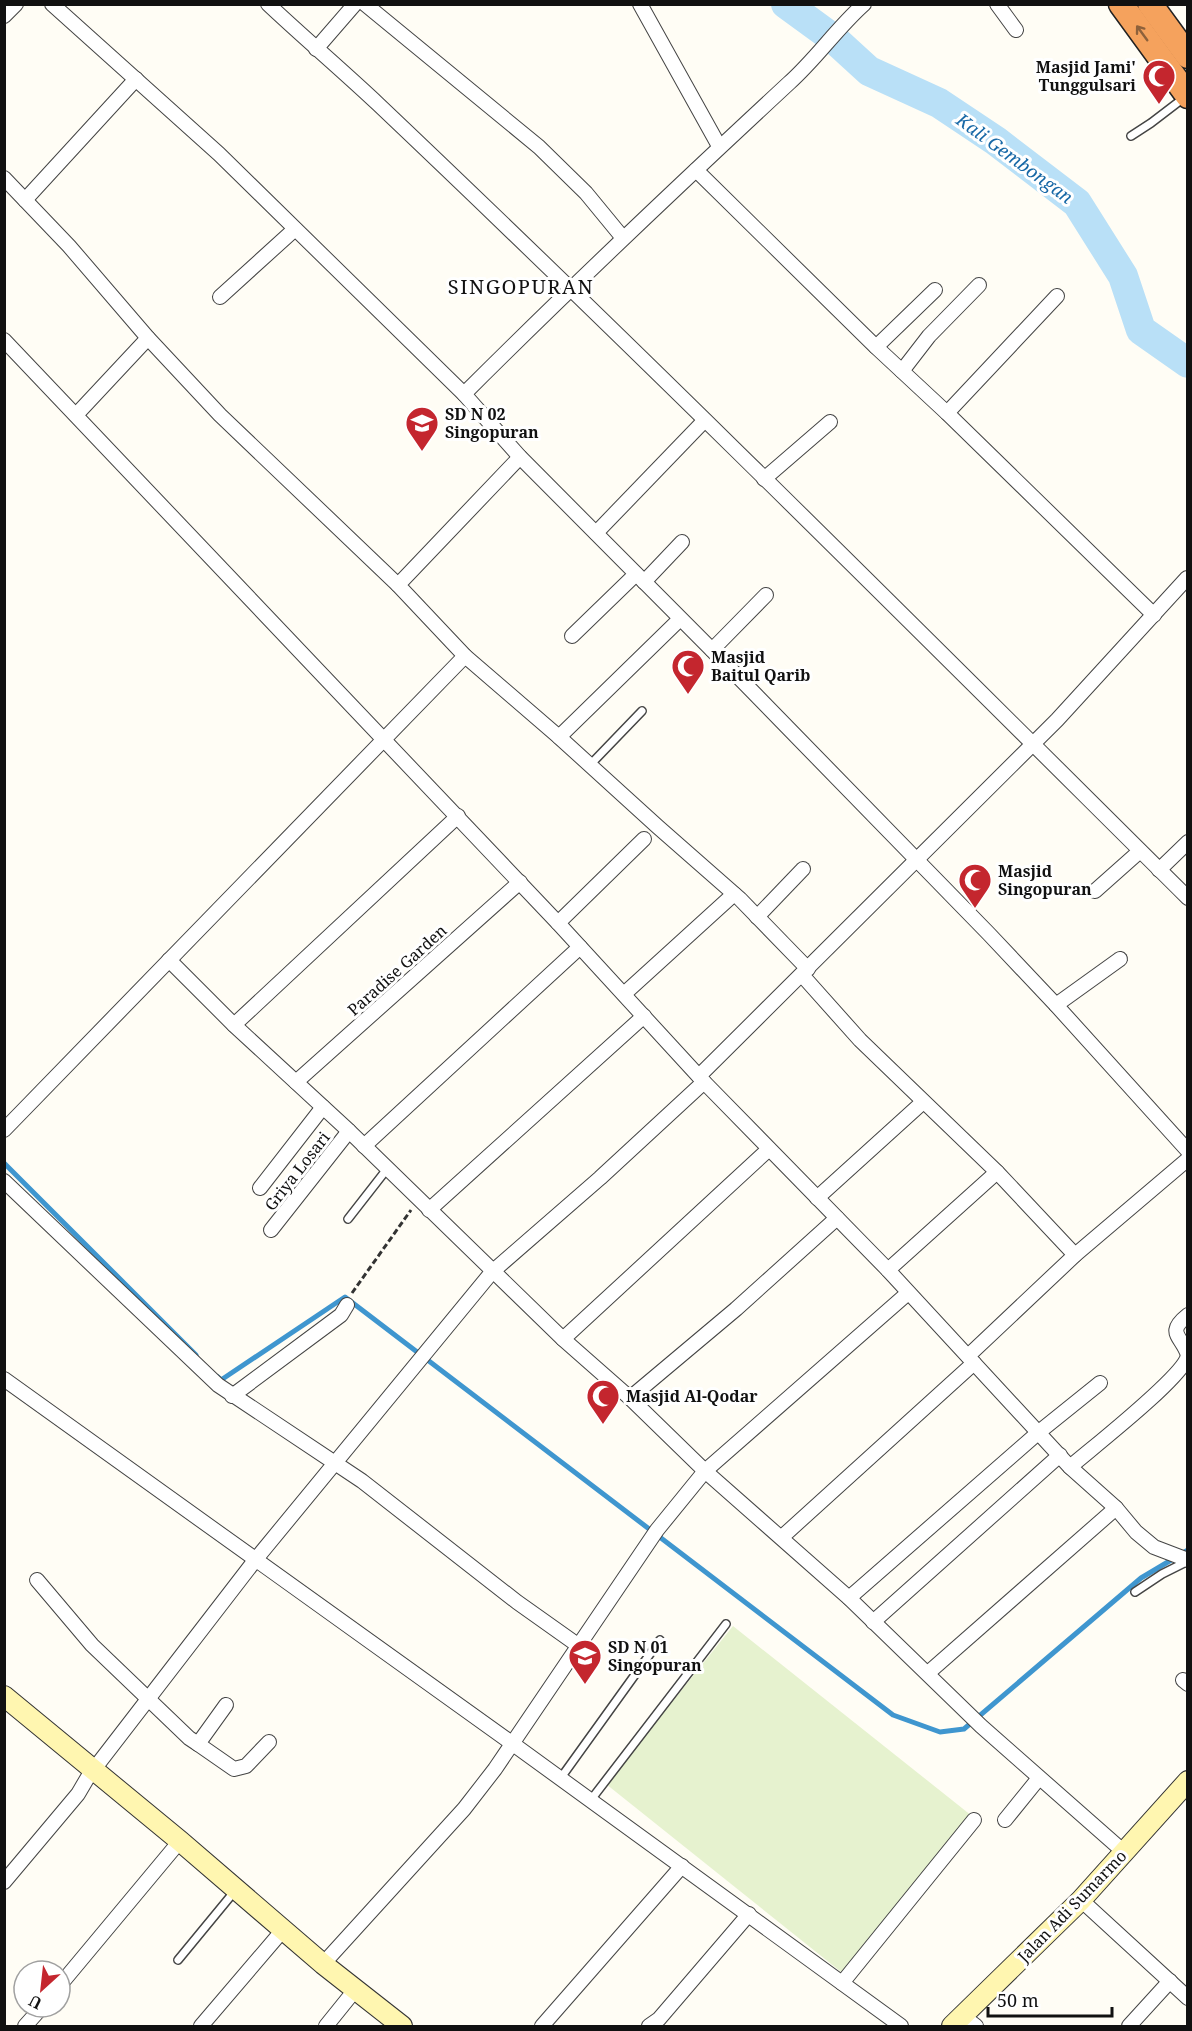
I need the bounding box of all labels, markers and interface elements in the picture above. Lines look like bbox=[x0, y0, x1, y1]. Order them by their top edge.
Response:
one-way arrow bbox=[1136, 26, 1148, 42]
place label: Masjid Jami' Tunggulsari bbox=[1036, 56, 1136, 96]
mosque icon: Masjid Jami' Tunggulsari bbox=[1141, 58, 1177, 105]
water label: Kali Gembongan bbox=[951, 107, 1078, 209]
district label: SINGOPURAN bbox=[448, 273, 594, 300]
place label: SD N 02 Singopuran bbox=[445, 403, 539, 443]
school or university icon: SD N 02 Singopuran bbox=[404, 405, 440, 452]
place label: Masjid Baitul Qarib bbox=[711, 646, 811, 686]
mosque icon: Masjid Baitul Qarib bbox=[670, 648, 706, 695]
place label: Masjid Singopuran bbox=[998, 860, 1092, 900]
mosque icon: Masjid Singopuran bbox=[957, 862, 993, 909]
street label: Paradise Garden bbox=[343, 920, 451, 1020]
street label: Griya Losari bbox=[259, 1127, 335, 1215]
mosque icon: Masjid Al-Qodar bbox=[585, 1378, 621, 1425]
place label: Masjid Al-Qodar bbox=[626, 1385, 758, 1407]
place label: SD N 01 Singopuran bbox=[608, 1636, 702, 1676]
school or university icon: SD N 01 Singopuran bbox=[567, 1638, 603, 1685]
street label: Jalan Adi Sumarmo bbox=[1012, 1845, 1131, 1968]
north arrow bbox=[12, 1959, 72, 2019]
scale bar bbox=[988, 1980, 1112, 2018]
text: 50 m bbox=[997, 1988, 1039, 2012]
text: U bbox=[25, 1990, 46, 2015]

